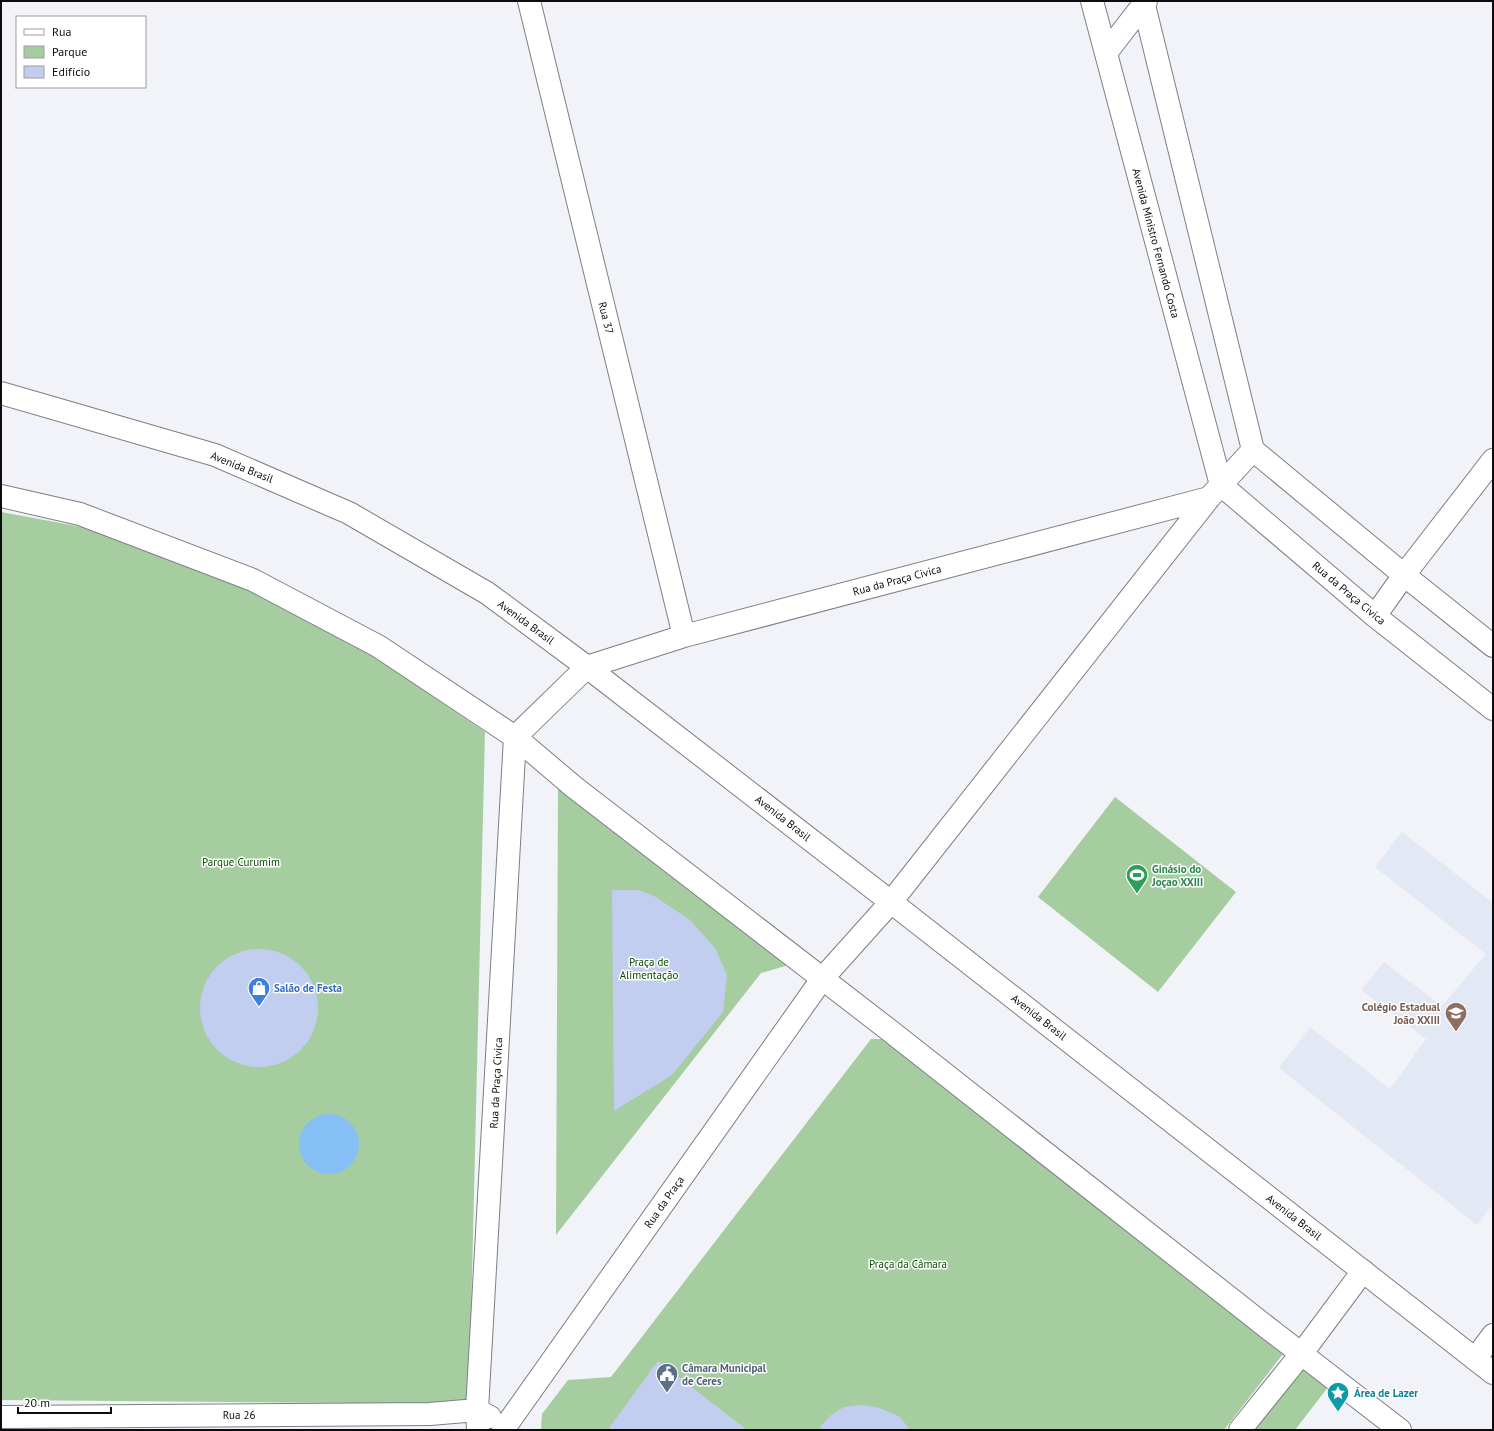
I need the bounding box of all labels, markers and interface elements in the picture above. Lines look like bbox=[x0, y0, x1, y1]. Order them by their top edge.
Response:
legend bbox=[16, 16, 146, 88]
text: Rua bbox=[52, 24, 71, 39]
text: Parque bbox=[52, 44, 87, 59]
text: Edifício bbox=[52, 64, 90, 79]
street label: Avenida Ministro Fernando Costa bbox=[1129, 167, 1183, 319]
street label: Rua 37 bbox=[595, 300, 617, 336]
street label: Avenida Brasil bbox=[209, 448, 276, 486]
street label: Rua da Praça Civica bbox=[1310, 558, 1388, 628]
street label: Rua da Praça Civica bbox=[851, 561, 943, 599]
street label: Avenida Brasil bbox=[495, 597, 558, 648]
street label: Avenida Brasil bbox=[752, 792, 814, 844]
park label: Parque Curumim bbox=[202, 855, 280, 869]
sports icon: Ginásio do Joçao XXIII bbox=[1124, 862, 1150, 895]
place label: Ginásio do Joçao XXIII bbox=[1151, 862, 1203, 889]
park label: Praça de Alimentação bbox=[620, 955, 678, 982]
shop icon: Salão de Festa bbox=[246, 975, 272, 1008]
place label: Salão de Festa bbox=[274, 981, 342, 995]
street label: Avenida Brasil bbox=[1008, 991, 1070, 1043]
place label: Colégio Estadual João XXIII bbox=[1362, 1000, 1441, 1027]
school or university icon: Colégio Estadual João XXIII bbox=[1443, 1000, 1469, 1033]
street label: Rua da Praça Civica bbox=[487, 1037, 505, 1129]
street label: Rua da Praça bbox=[641, 1173, 687, 1231]
street label: Avenida Brasil bbox=[1263, 1191, 1325, 1243]
park label: Praça da Câmara bbox=[869, 1257, 947, 1271]
public building icon: Câmara Municipal de Ceres bbox=[654, 1361, 680, 1394]
place label: Câmara Municipal de Ceres bbox=[682, 1361, 767, 1388]
place icon: Área de Lazer bbox=[1325, 1380, 1351, 1413]
place label: Área de Lazer bbox=[1354, 1386, 1418, 1400]
scale bar bbox=[18, 1389, 111, 1415]
text: 20 m bbox=[24, 1395, 50, 1410]
street label: Rua 26 bbox=[223, 1408, 255, 1422]

